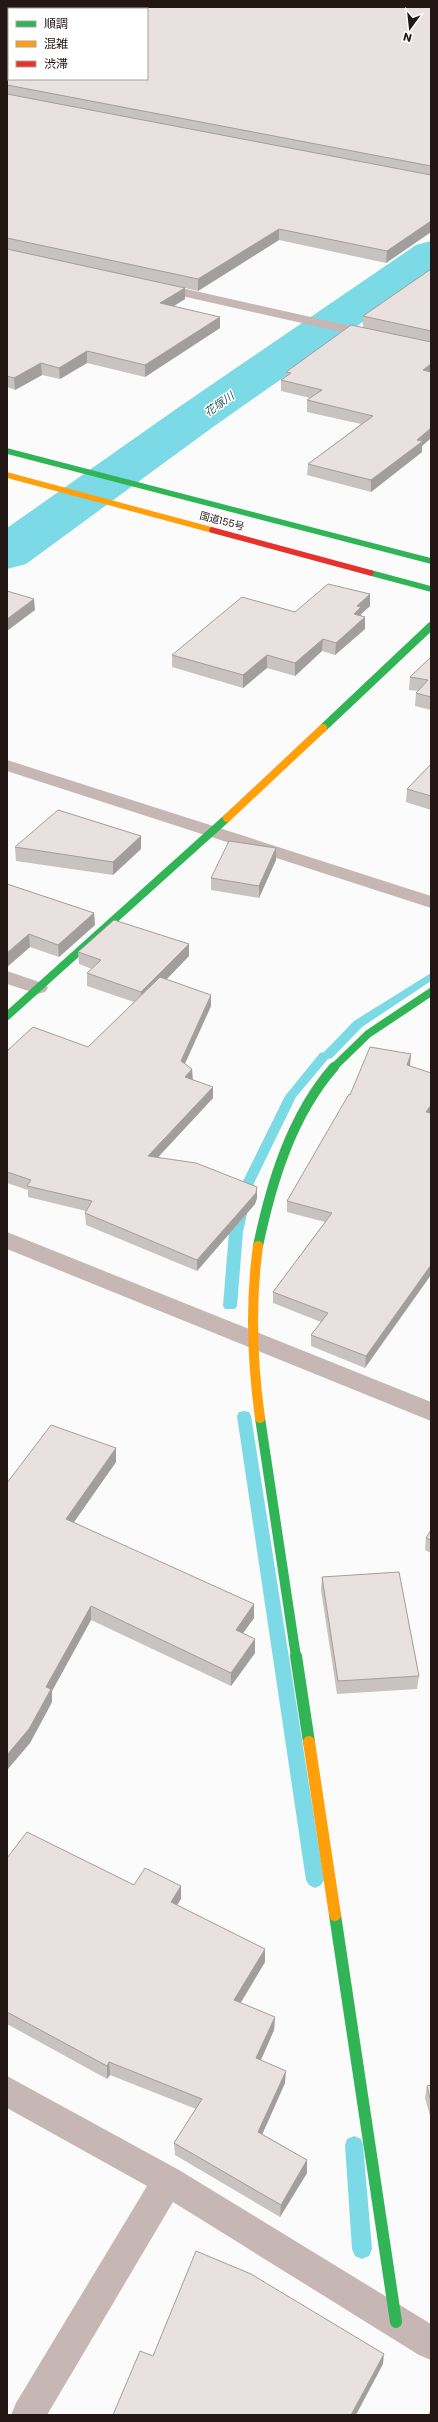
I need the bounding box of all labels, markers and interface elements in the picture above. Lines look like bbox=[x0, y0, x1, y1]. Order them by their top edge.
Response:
legend bbox=[8, 8, 148, 80]
north arrow bbox=[390, 8, 430, 48]
text: 順調 bbox=[44, 15, 68, 32]
text: N bbox=[401, 29, 413, 46]
text: 混雑 bbox=[44, 35, 68, 52]
text: 渋滞 bbox=[44, 55, 68, 72]
water label: 花塚川 bbox=[201, 387, 238, 420]
street label: 国道155号 bbox=[198, 508, 246, 534]

